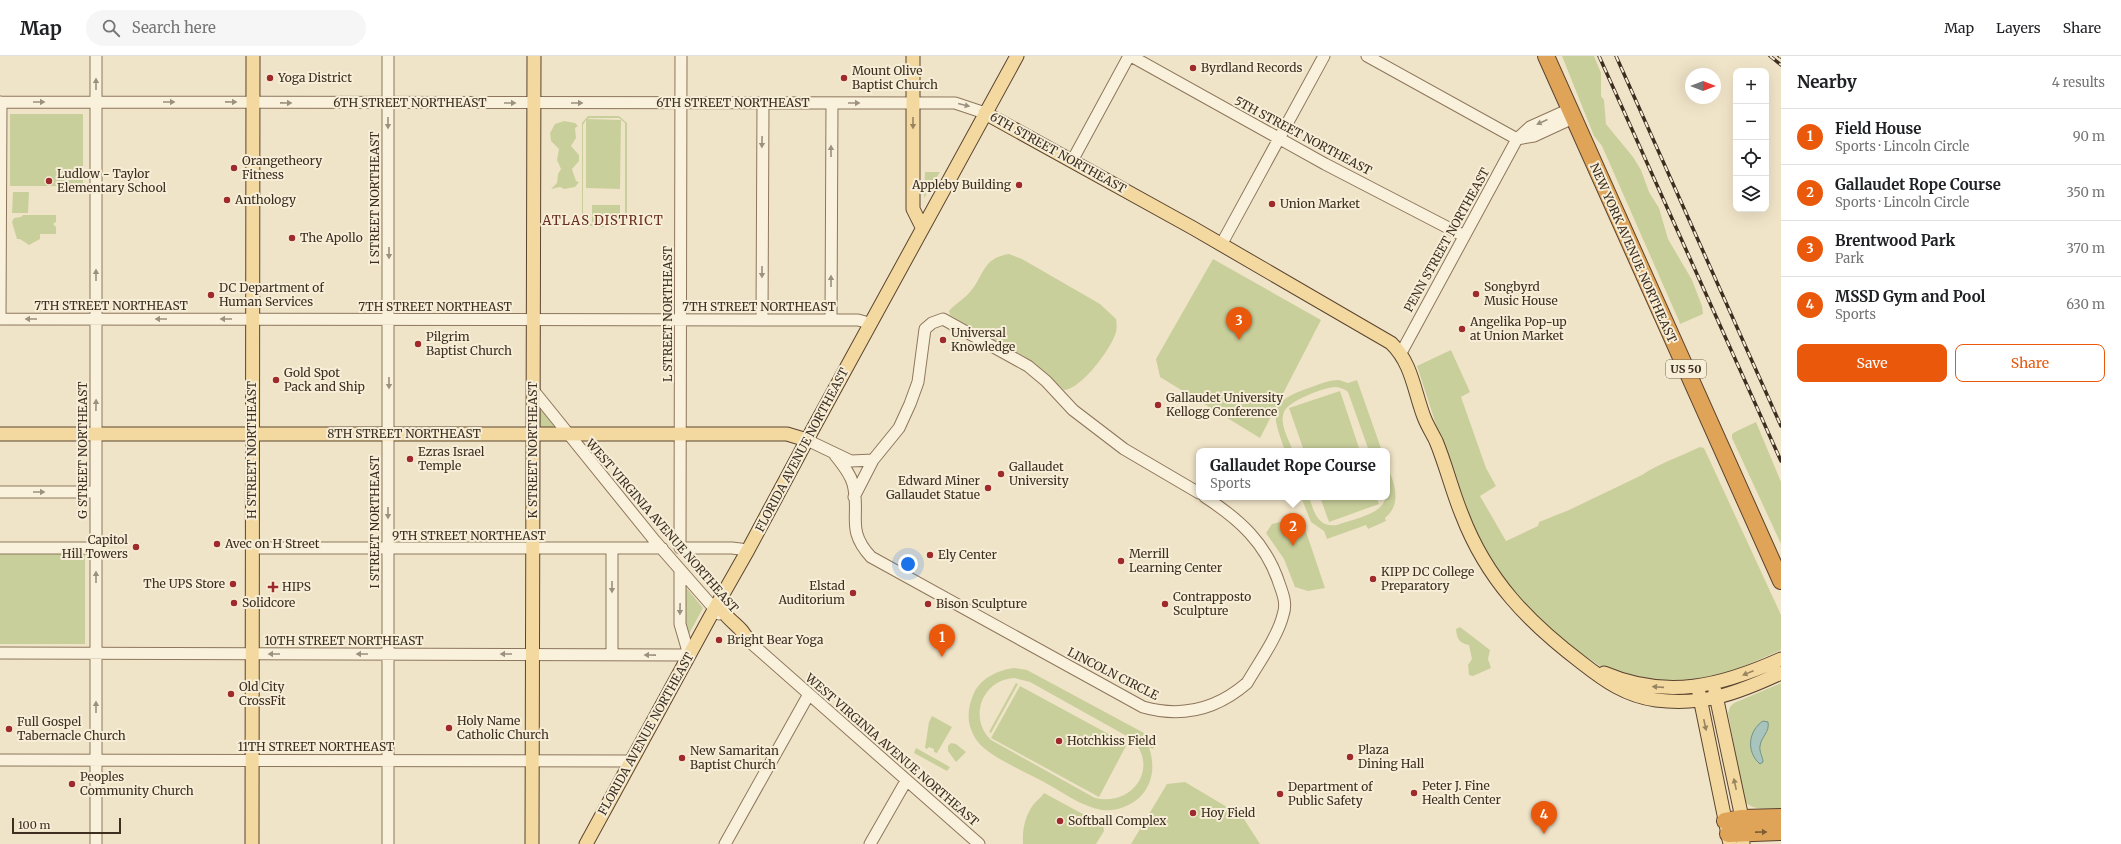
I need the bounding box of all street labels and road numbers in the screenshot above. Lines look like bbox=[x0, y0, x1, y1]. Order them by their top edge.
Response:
street label: 5TH STREET NORTHEAST bbox=[1232, 93, 1375, 178]
street label: 6TH STREET NORTHEAST bbox=[333, 95, 487, 110]
street label: 6TH STREET NORTHEAST bbox=[656, 95, 810, 110]
street label: 6TH STREET NORTHEAST bbox=[988, 109, 1129, 197]
street label: I STREET NORTHEAST bbox=[367, 131, 382, 265]
street label: NEW YORK AVENUE NORTHEAST bbox=[1587, 161, 1680, 346]
street label: PENN STREET NORTHEAST bbox=[1401, 165, 1493, 314]
street label: L STREET NORTHEAST bbox=[660, 245, 675, 382]
street label: 7TH STREET NORTHEAST bbox=[34, 298, 188, 313]
street label: 7TH STREET NORTHEAST bbox=[358, 299, 512, 314]
street label: 7TH STREET NORTHEAST bbox=[682, 299, 836, 314]
road number: US 50 bbox=[1666, 360, 1706, 378]
street label: FLORIDA AVENUE NORTHEAST bbox=[752, 365, 852, 534]
street label: H STREET NORTHEAST bbox=[244, 380, 259, 519]
street label: G STREET NORTHEAST bbox=[75, 381, 90, 519]
street label: K STREET NORTHEAST bbox=[525, 381, 540, 519]
street label: 8TH STREET NORTHEAST bbox=[327, 426, 482, 441]
street label: WEST VIRGINIA AVENUE NORTHEAST bbox=[582, 435, 742, 616]
street label: I STREET NORTHEAST bbox=[367, 455, 382, 589]
street label: 9TH STREET NORTHEAST bbox=[392, 528, 547, 543]
street label: 10TH STREET NORTHEAST bbox=[264, 633, 424, 648]
street label: LINCOLN CIRCLE bbox=[1065, 644, 1162, 703]
street label: FLORIDA AVENUE NORTHEAST bbox=[595, 649, 697, 818]
street label: WEST VIRGINIA AVENUE NORTHEAST bbox=[802, 670, 983, 829]
street label: 11TH STREET NORTHEAST bbox=[238, 739, 395, 754]

